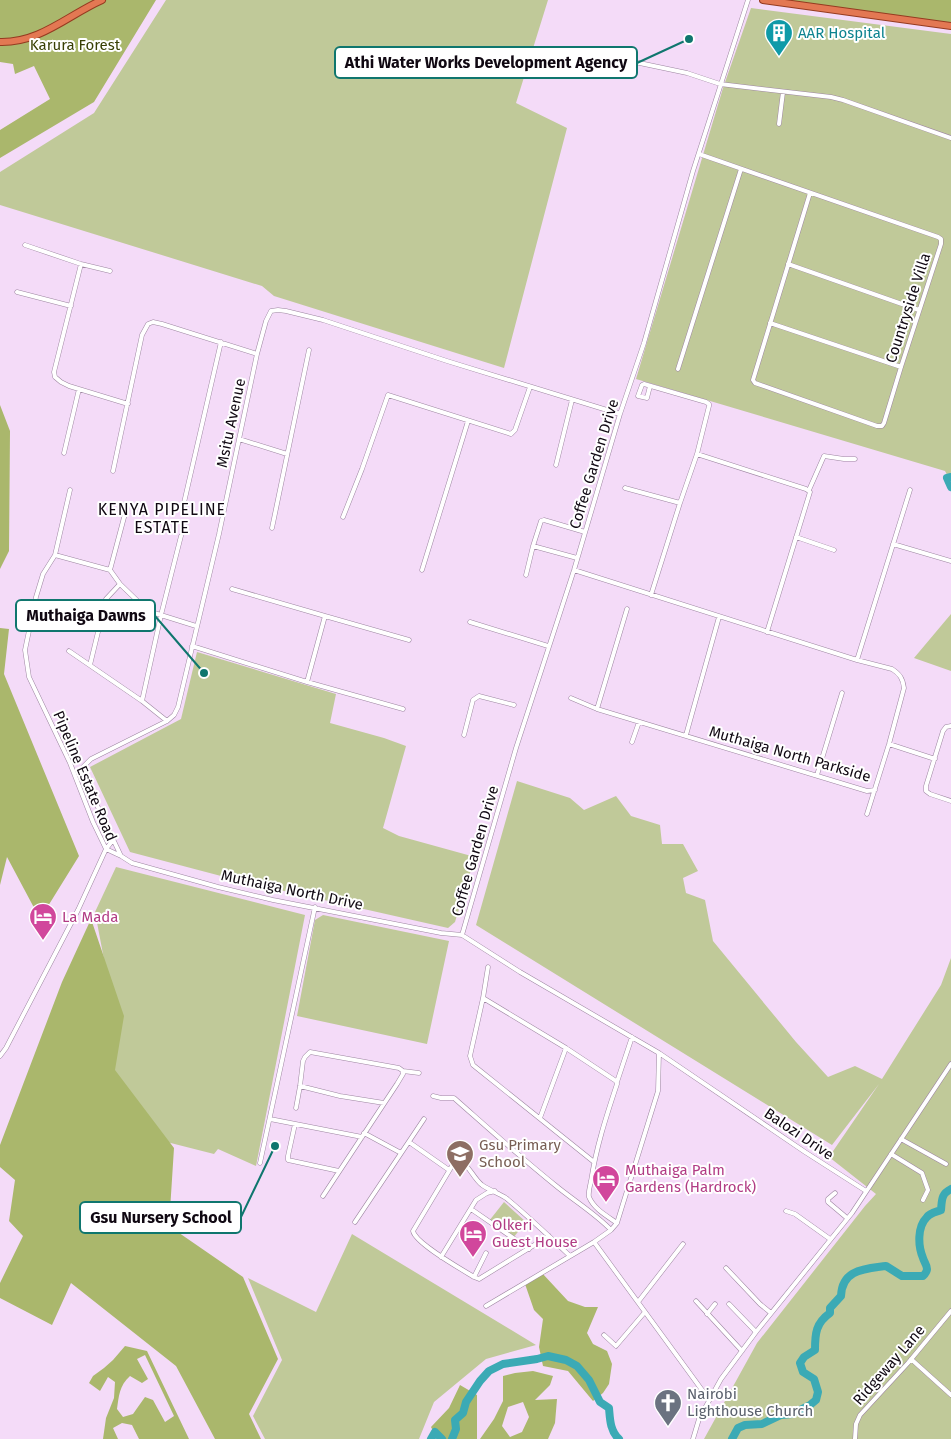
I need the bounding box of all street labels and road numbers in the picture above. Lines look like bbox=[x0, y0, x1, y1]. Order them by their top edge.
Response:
street label: Countryside Villa bbox=[882, 251, 934, 365]
street label: Msitu Avenue bbox=[213, 377, 249, 469]
street label: Coffee Garden Drive bbox=[566, 397, 622, 531]
street label: Pipeline Estate Road bbox=[49, 708, 121, 844]
street label: Muthaiga North Parkside bbox=[707, 722, 873, 786]
street label: Coffee Garden Drive bbox=[448, 784, 502, 918]
street label: Muthaiga North Drive bbox=[219, 866, 365, 914]
street label: Balozi Drive bbox=[761, 1104, 837, 1164]
street label: Ridgeway Lane bbox=[849, 1321, 929, 1409]

